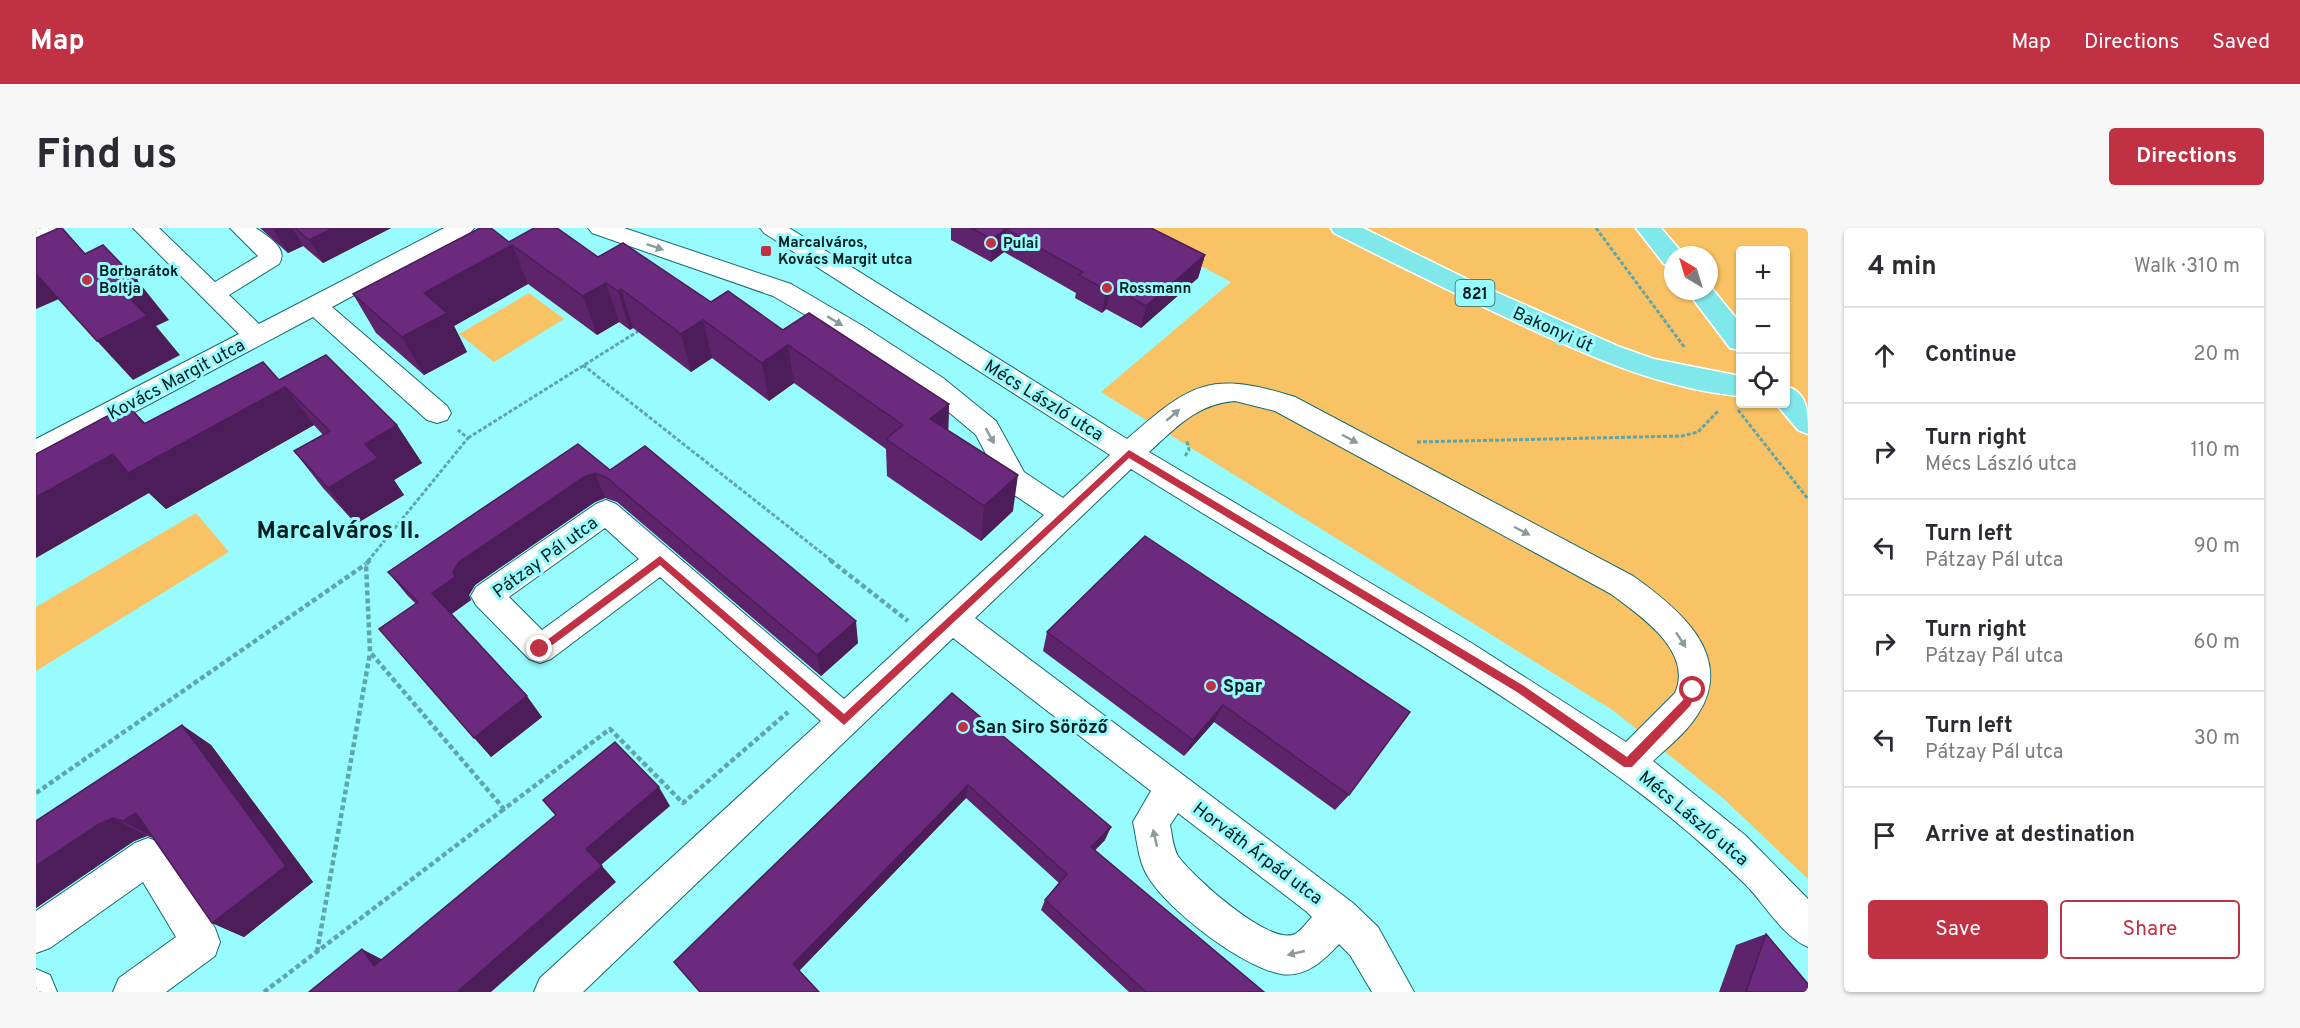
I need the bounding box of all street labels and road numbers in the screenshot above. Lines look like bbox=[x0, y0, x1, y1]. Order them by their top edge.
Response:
road number: 821 bbox=[1456, 280, 1494, 306]
street label: Bakonyi út bbox=[1509, 302, 1596, 358]
street label: Kovács Margit utca bbox=[104, 334, 249, 426]
street label: Mécs László utca bbox=[979, 355, 1107, 447]
street label: Pátzay Pál utca bbox=[489, 512, 603, 604]
street label: Mécs László utca bbox=[1633, 766, 1753, 872]
street label: Horváth Árpád utca bbox=[1188, 796, 1328, 911]

